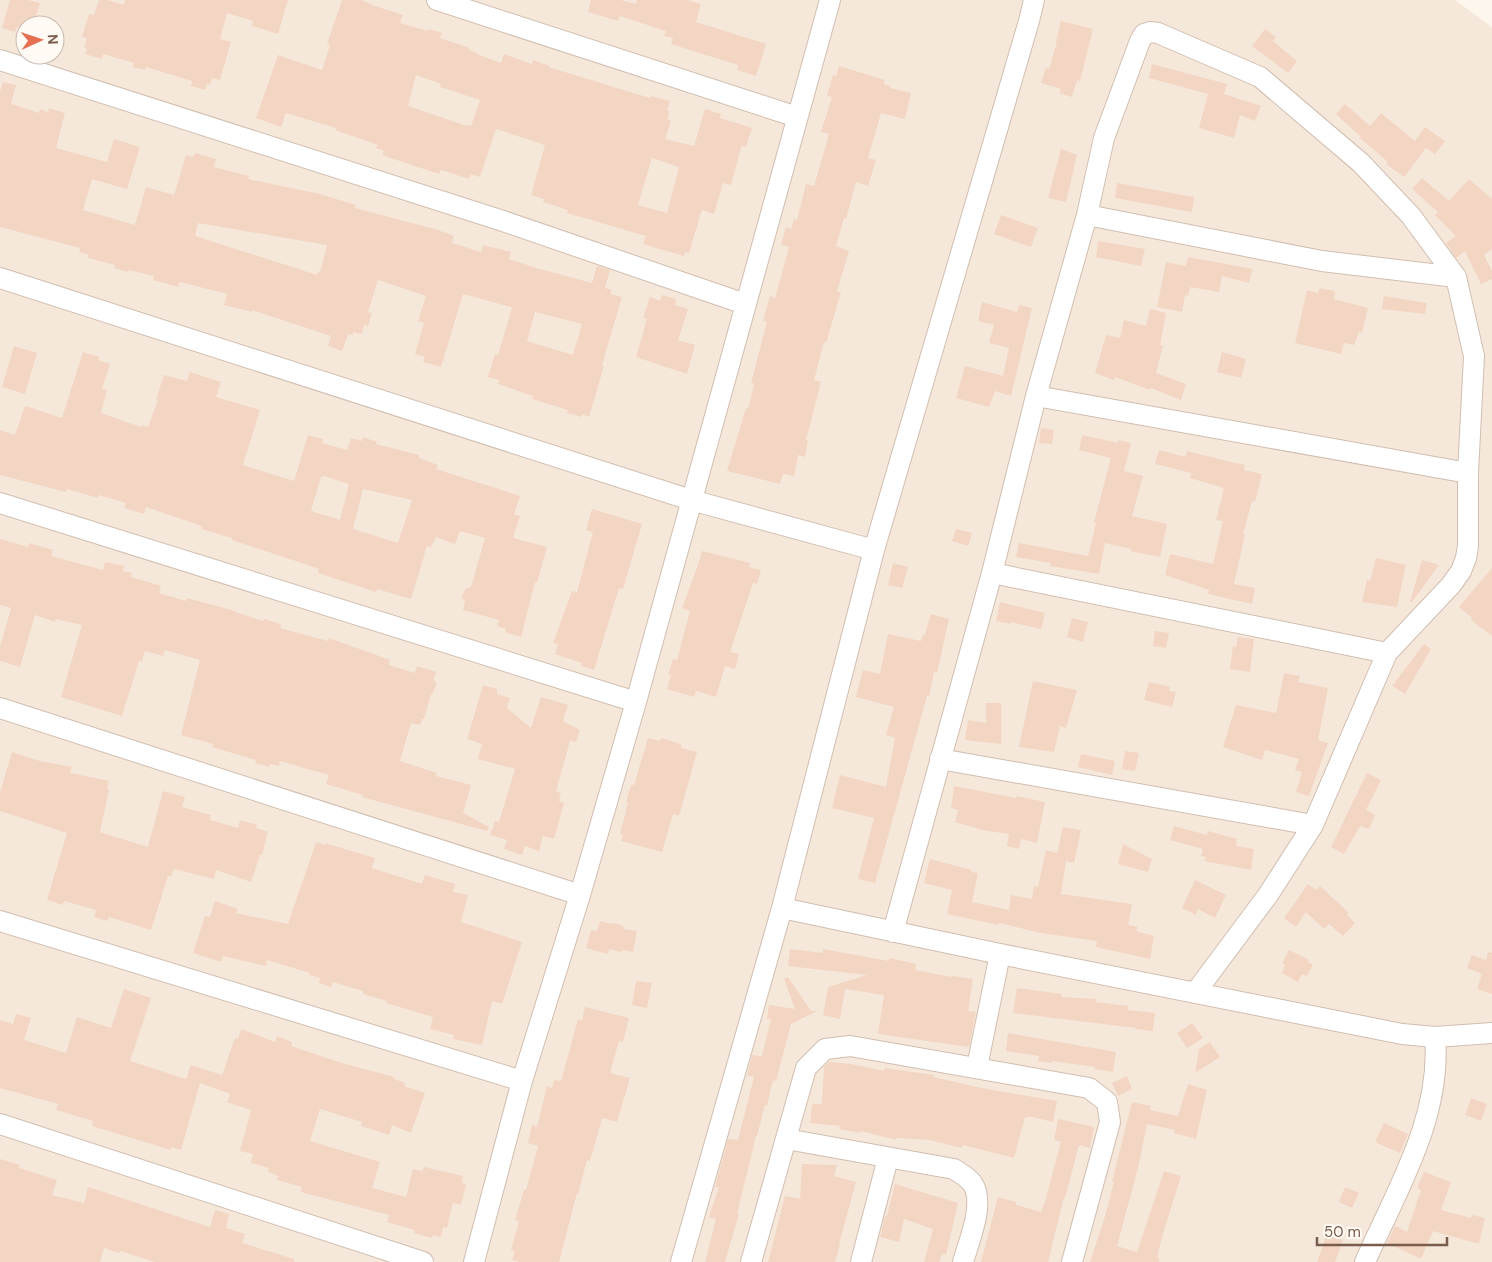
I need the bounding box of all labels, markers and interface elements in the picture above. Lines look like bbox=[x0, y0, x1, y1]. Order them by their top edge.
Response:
north arrow bbox=[15, 15, 65, 65]
text: N bbox=[44, 34, 62, 45]
scale bar bbox=[1317, 1214, 1447, 1246]
text: 50 m bbox=[1324, 1222, 1361, 1242]

